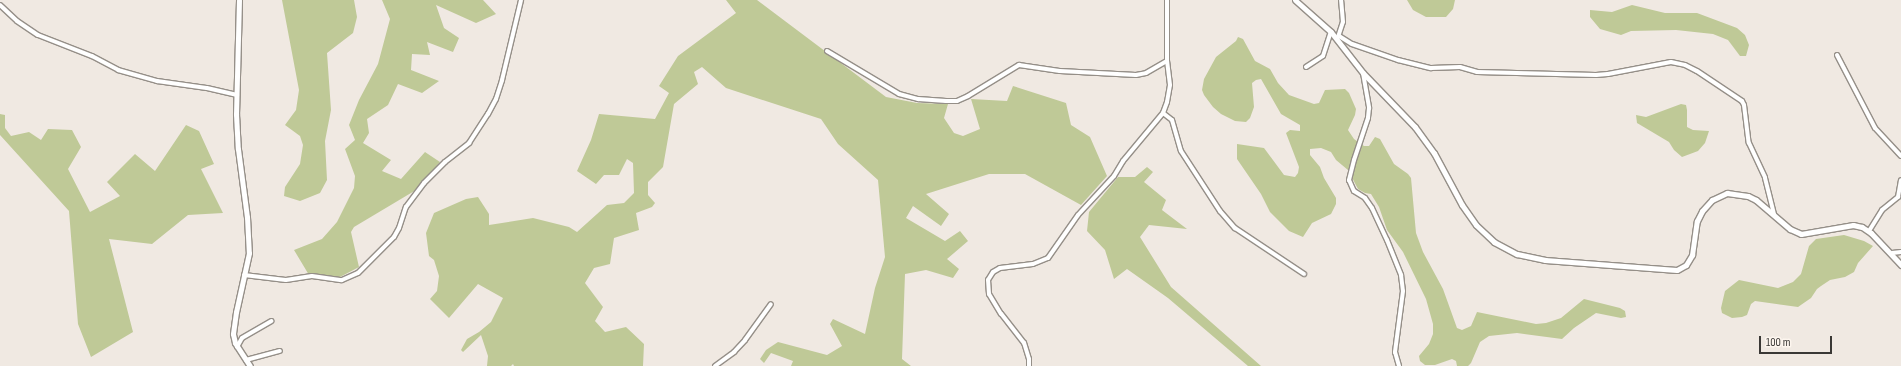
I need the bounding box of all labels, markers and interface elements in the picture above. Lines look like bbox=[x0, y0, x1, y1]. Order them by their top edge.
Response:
scale bar bbox=[1761, 328, 1834, 354]
text: 100 m bbox=[1766, 335, 1791, 350]

